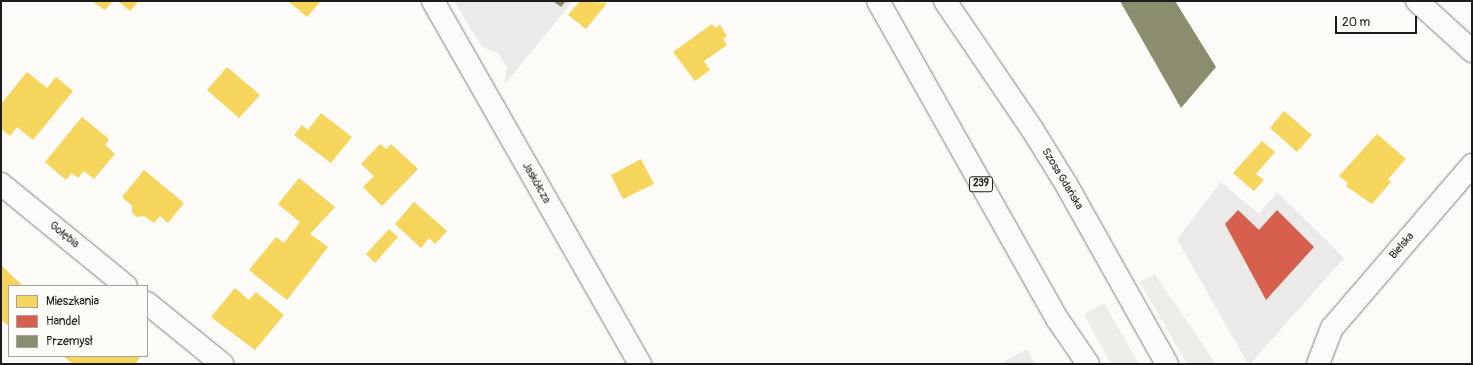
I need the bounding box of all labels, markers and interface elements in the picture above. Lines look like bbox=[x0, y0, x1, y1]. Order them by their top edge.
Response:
scale bar bbox=[1337, 8, 1419, 34]
text: 20 m bbox=[1342, 15, 1370, 30]
street label: Szosa Gdańska bbox=[1039, 146, 1085, 212]
street label: Jaskółcza bbox=[519, 160, 553, 206]
road number: 239 bbox=[968, 176, 994, 192]
street label: Gołębia bbox=[47, 219, 81, 251]
street label: Bielska bbox=[1387, 230, 1417, 262]
legend bbox=[8, 285, 148, 357]
text: Mieszkania bbox=[46, 294, 99, 309]
text: Handel bbox=[46, 314, 80, 329]
text: Przemysł bbox=[46, 334, 93, 349]

